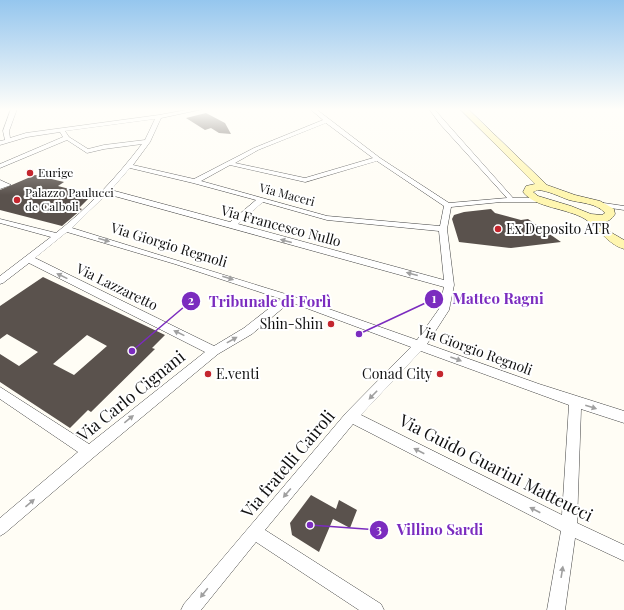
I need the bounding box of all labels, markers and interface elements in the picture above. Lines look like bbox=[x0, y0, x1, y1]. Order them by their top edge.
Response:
place label: Eurige bbox=[38, 164, 73, 180]
marker: Eurige bbox=[25, 168, 35, 178]
street label: Via Maceri bbox=[257, 179, 317, 209]
place label: Palazzo Paulucci de Calboli bbox=[25, 184, 114, 214]
marker: Palazzo Paulucci de Calboli bbox=[12, 195, 22, 205]
street label: Via Francesco Nullo bbox=[218, 200, 344, 251]
street label: Via Giorgio Regnoli bbox=[108, 217, 230, 271]
place label: Ex Deposito ATR bbox=[506, 219, 611, 238]
marker: Ex Deposito ATR bbox=[493, 224, 503, 234]
one-way arrow bbox=[98, 237, 110, 243]
one-way arrow bbox=[280, 238, 292, 244]
street label: Via Lazzaretto bbox=[72, 258, 161, 315]
one-way arrow bbox=[406, 271, 418, 277]
one-way arrow bbox=[57, 273, 68, 279]
one-way arrow bbox=[222, 275, 234, 281]
callout: Matteo Ragni bbox=[424, 285, 552, 312]
callout: Tribunale di Forlì bbox=[181, 288, 339, 315]
text: Matteo Ragni bbox=[452, 288, 544, 308]
text: 1 bbox=[432, 290, 437, 306]
text: Tribunale di Forlì bbox=[209, 291, 331, 311]
text: 2 bbox=[188, 292, 194, 308]
place label: Shin-Shin bbox=[260, 314, 324, 333]
marker: Shin-Shin bbox=[326, 319, 336, 329]
street label: Via Giorgio Regnoli bbox=[414, 320, 535, 379]
one-way arrow bbox=[173, 330, 185, 336]
one-way arrow bbox=[226, 337, 238, 344]
street label: Via Carlo Cignani bbox=[71, 345, 189, 446]
one-way arrow bbox=[450, 357, 462, 363]
place label: E.venti bbox=[216, 364, 259, 383]
place label: Conad City bbox=[362, 364, 432, 383]
marker: E.venti bbox=[203, 369, 213, 379]
marker: Conad City bbox=[435, 369, 445, 379]
one-way arrow bbox=[368, 390, 377, 400]
one-way arrow bbox=[586, 404, 598, 410]
street label: Via fratelli Cairoli bbox=[235, 405, 339, 523]
street label: Via Guido Guarini Matteucci bbox=[395, 408, 597, 526]
one-way arrow bbox=[124, 415, 135, 424]
one-way arrow bbox=[413, 448, 424, 454]
one-way arrow bbox=[283, 487, 292, 498]
one-way arrow bbox=[24, 498, 35, 507]
one-way arrow bbox=[529, 506, 540, 513]
callout: Villino Sardi bbox=[369, 516, 491, 543]
text: Villino Sardi bbox=[396, 519, 484, 539]
text: 3 bbox=[376, 521, 382, 537]
one-way arrow bbox=[559, 565, 565, 578]
one-way arrow bbox=[200, 587, 209, 598]

